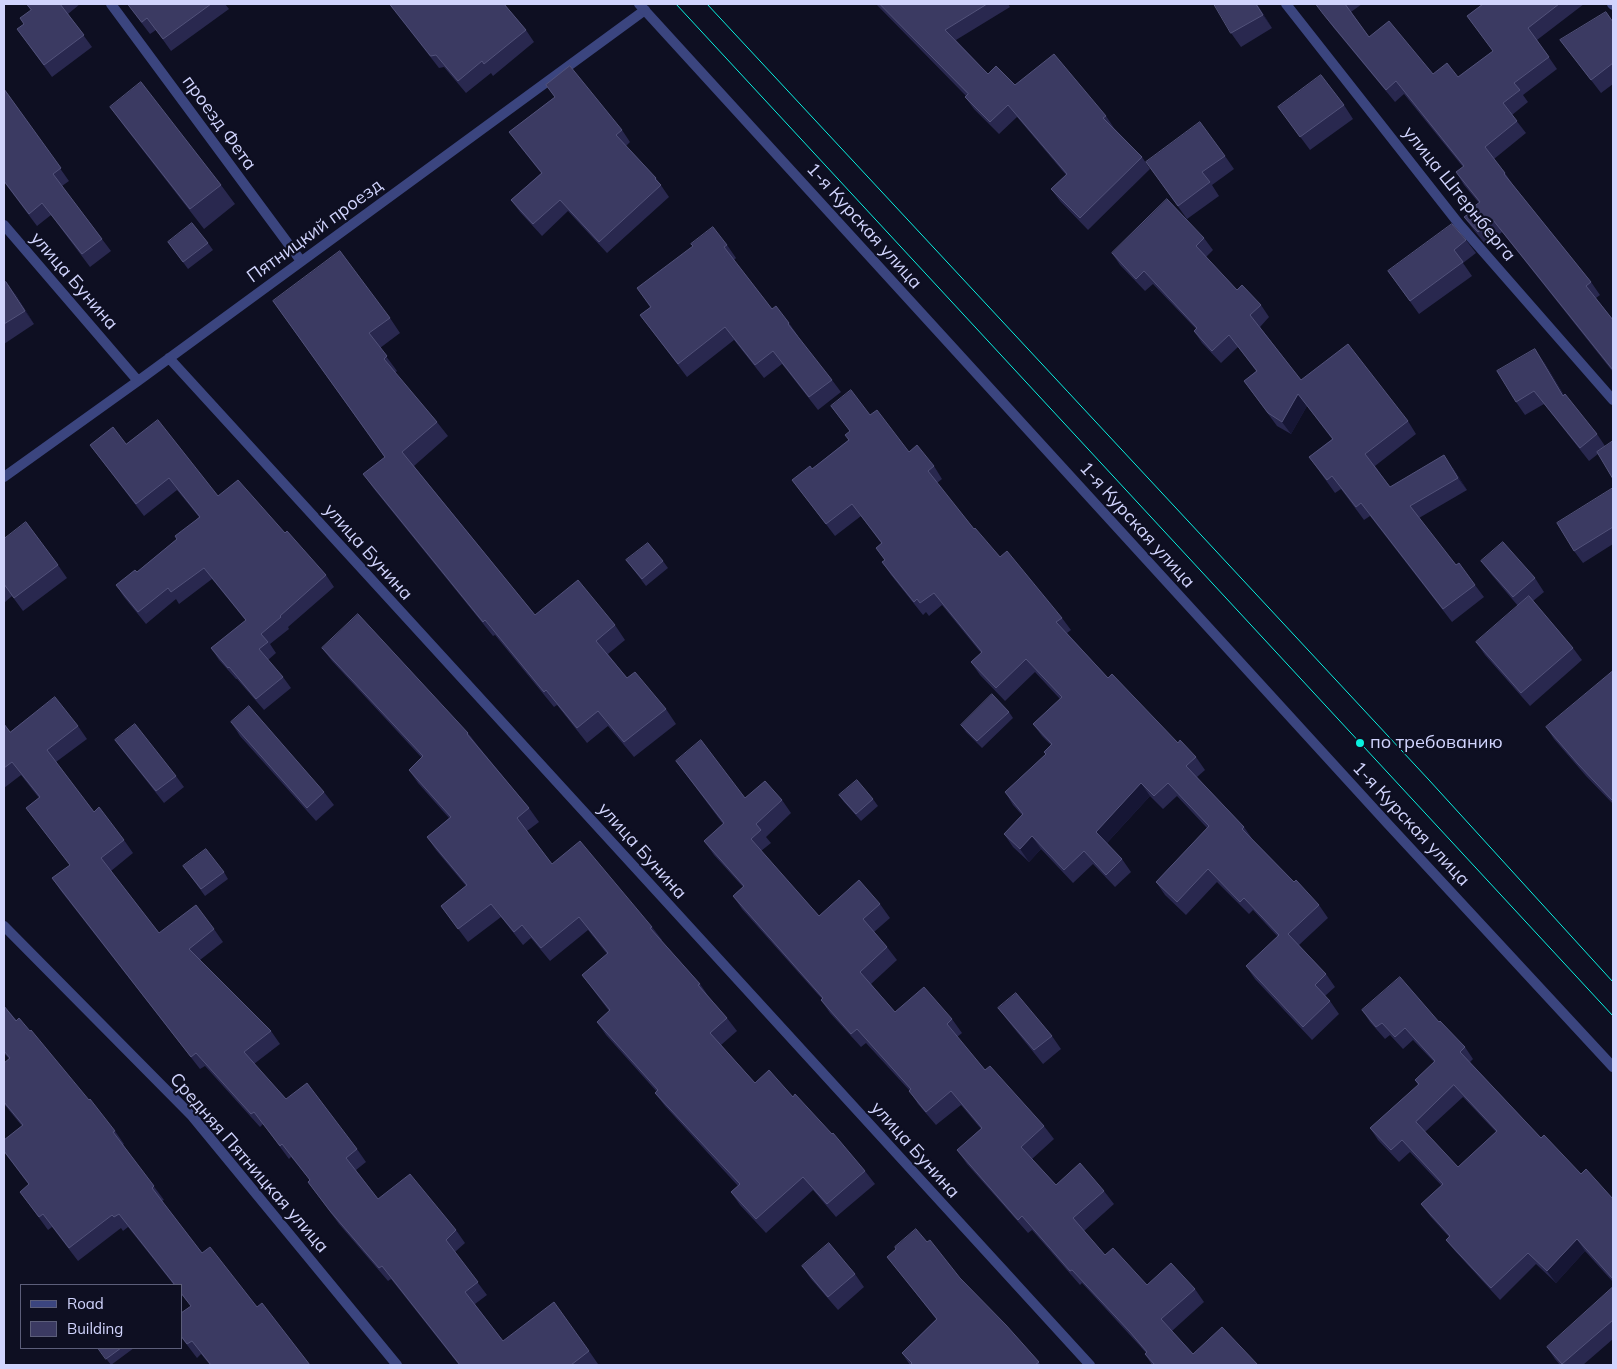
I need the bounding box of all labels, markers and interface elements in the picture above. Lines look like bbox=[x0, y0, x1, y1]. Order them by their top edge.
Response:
street label: проезд Фета bbox=[177, 71, 261, 175]
street label: улица Штернберга bbox=[1398, 122, 1520, 266]
street label: 1-я Курская улица bbox=[802, 159, 926, 293]
street label: Пятницкий проезд bbox=[243, 175, 387, 287]
street label: улица Бунина bbox=[26, 228, 122, 334]
street label: 1-я Курская улица bbox=[1075, 458, 1199, 592]
street label: улица Бунина bbox=[319, 499, 417, 605]
place label: по требованию bbox=[1370, 732, 1503, 754]
marker: по требованию bbox=[1354, 737, 1366, 749]
street label: 1-я Курская улица bbox=[1348, 757, 1474, 891]
street label: улица Бунина bbox=[593, 798, 691, 904]
street label: Средняя Пятницкая улица bbox=[165, 1069, 333, 1257]
street label: улица Бунина bbox=[866, 1097, 964, 1203]
legend bbox=[20, 1284, 182, 1349]
text: Road bbox=[67, 1294, 104, 1313]
text: Building bbox=[67, 1319, 123, 1338]

